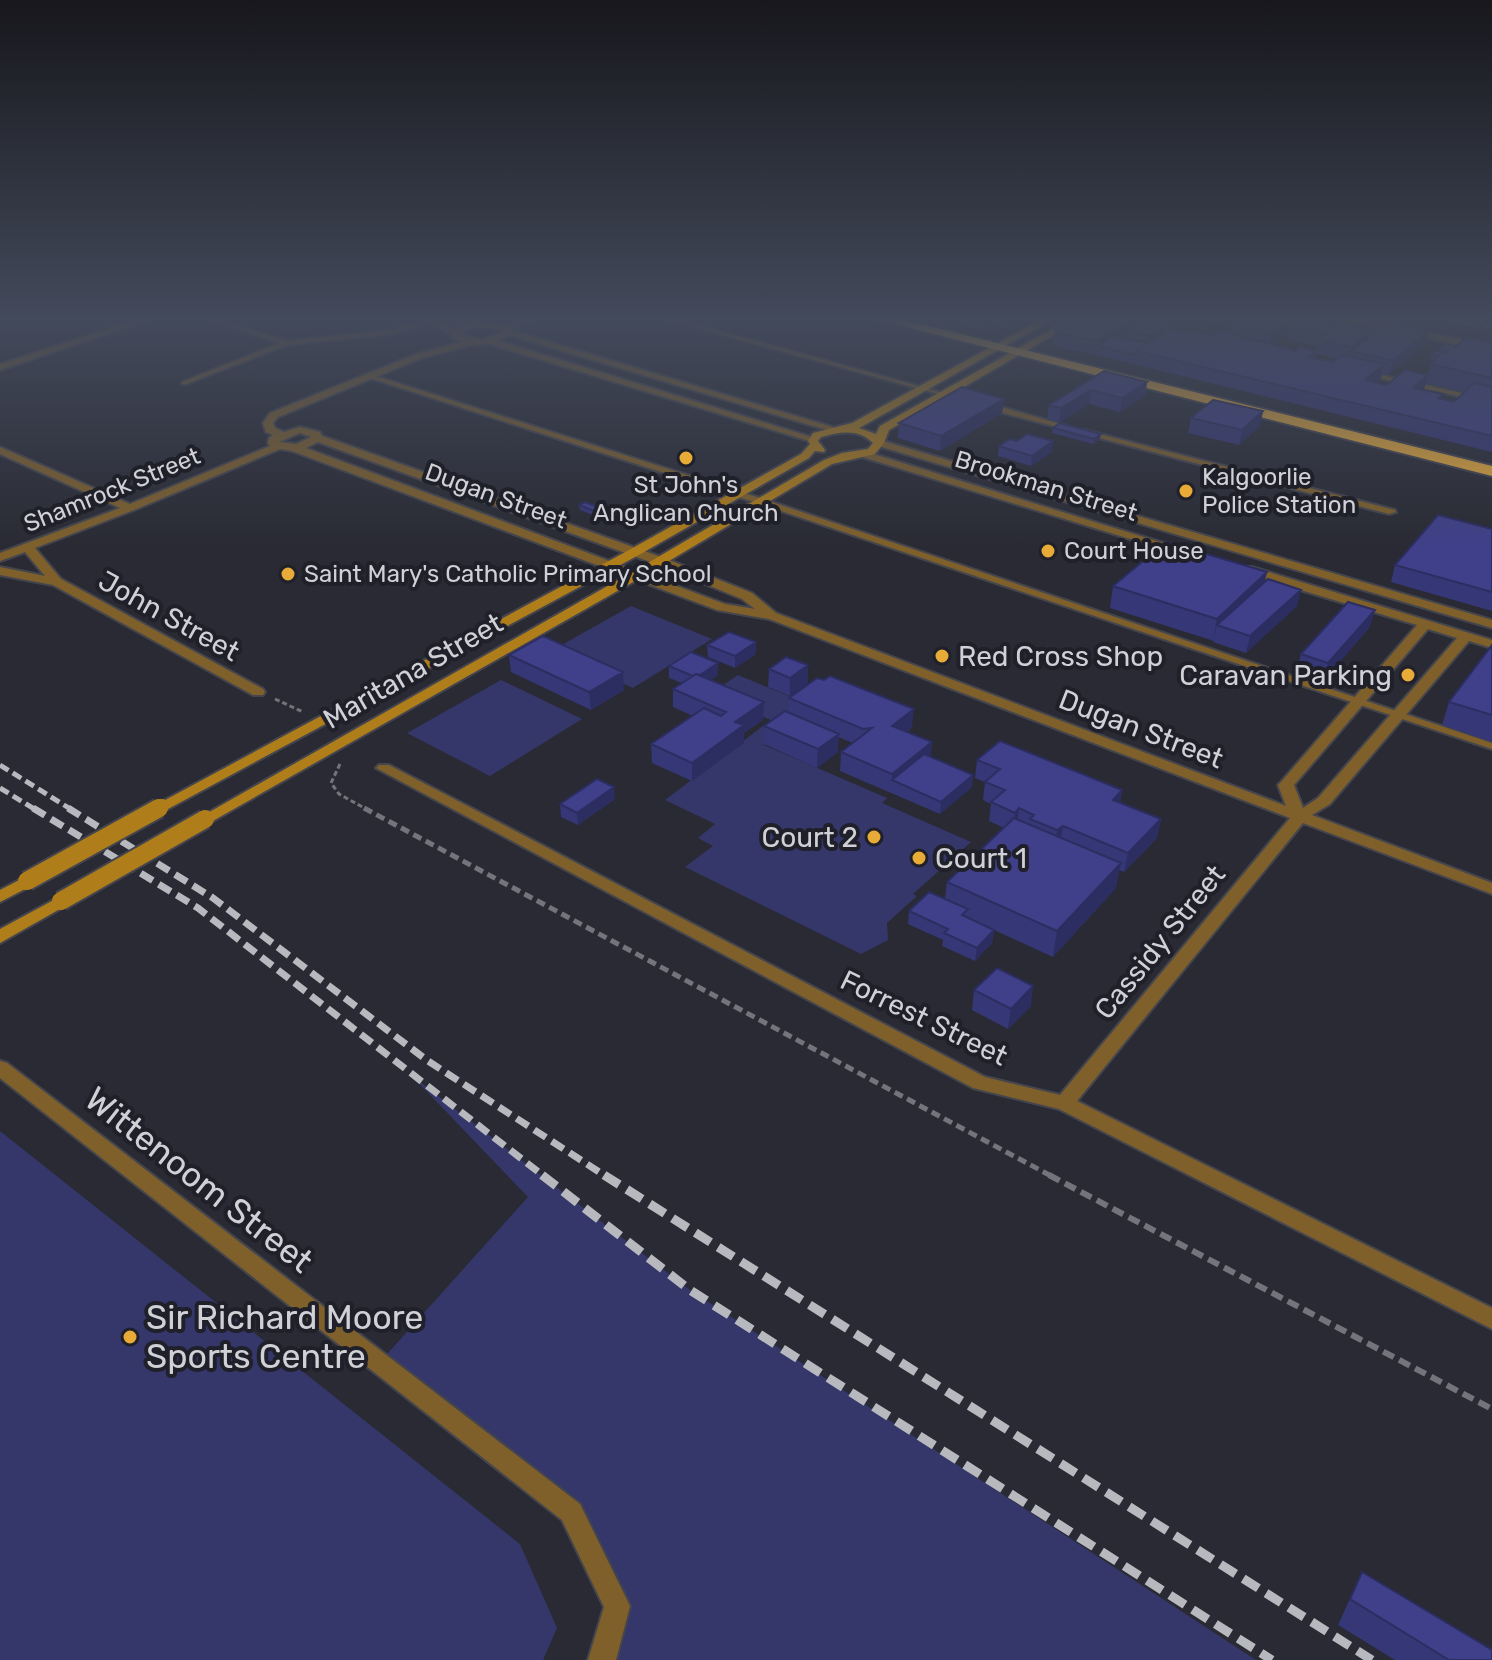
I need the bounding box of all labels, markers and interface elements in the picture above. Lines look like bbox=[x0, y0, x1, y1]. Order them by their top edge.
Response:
street label: Shamrock Street bbox=[20, 442, 204, 538]
street label: Brookman Street bbox=[951, 445, 1141, 527]
marker: St John's Anglican Church bbox=[677, 449, 695, 467]
street label: Dugan Street bbox=[421, 457, 571, 535]
place label: Kalgoorlie Police Station bbox=[1202, 463, 1356, 519]
place label: St John's Anglican Church bbox=[593, 471, 779, 527]
marker: Kalgoorlie Police Station bbox=[1177, 482, 1195, 500]
place label: Court House bbox=[1064, 537, 1204, 565]
marker: Court House bbox=[1039, 542, 1057, 560]
place label: Saint Mary's Catholic Primary School bbox=[304, 560, 712, 588]
street label: John Street bbox=[93, 564, 245, 668]
marker: Saint Mary's Catholic Primary School bbox=[279, 565, 297, 583]
street label: Maritana Street bbox=[317, 606, 509, 736]
place label: Red Cross Shop bbox=[958, 640, 1163, 673]
marker: Red Cross Shop bbox=[933, 647, 951, 665]
place label: Caravan Parking bbox=[1179, 659, 1392, 692]
marker: Caravan Parking bbox=[1399, 666, 1417, 684]
street label: Dugan Street bbox=[1054, 683, 1228, 775]
place label: Court 2 bbox=[762, 821, 858, 854]
marker: Court 2 bbox=[865, 828, 883, 846]
place label: Court 1 bbox=[935, 842, 1027, 875]
marker: Court 1 bbox=[910, 849, 928, 867]
street label: Cassidy Street bbox=[1088, 858, 1232, 1026]
street label: Forrest Street bbox=[835, 963, 1013, 1073]
street label: Wittenoom Street bbox=[77, 1078, 321, 1282]
place label: Sir Richard Moore Sports Centre bbox=[146, 1297, 423, 1377]
marker: Sir Richard Moore Sports Centre bbox=[121, 1328, 139, 1346]

